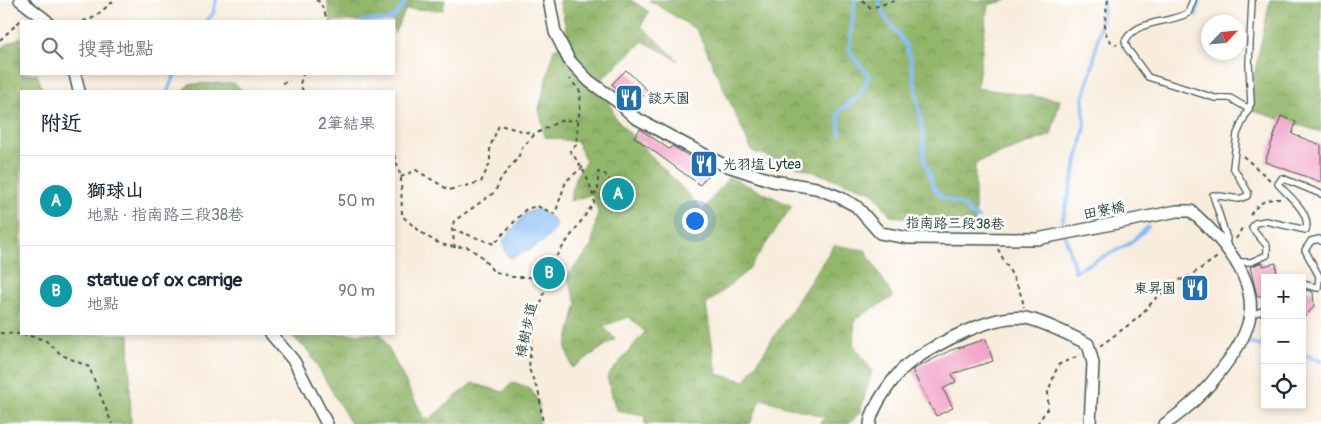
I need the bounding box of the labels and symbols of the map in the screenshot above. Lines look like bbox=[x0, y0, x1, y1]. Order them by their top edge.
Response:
north arrow bbox=[1201, 15, 1246, 60]
restaurant icon: 談天園 bbox=[614, 83, 644, 113]
place label: 談天園 bbox=[648, 90, 690, 107]
restaurant icon: 光羽塩 Lytea bbox=[689, 149, 719, 179]
place label: 光羽塩 Lytea bbox=[723, 156, 801, 173]
pin: A bbox=[602, 175, 634, 213]
street label: 田寮橋 bbox=[1082, 198, 1126, 223]
your location bbox=[682, 208, 708, 234]
street label: 指南路三段38巷 bbox=[905, 214, 1006, 233]
pin: B bbox=[533, 254, 565, 292]
restaurant icon: 東昇園 bbox=[1180, 273, 1210, 303]
place label: 東昇園 bbox=[1134, 280, 1176, 297]
street label: 樟樹步道 bbox=[512, 301, 541, 359]

